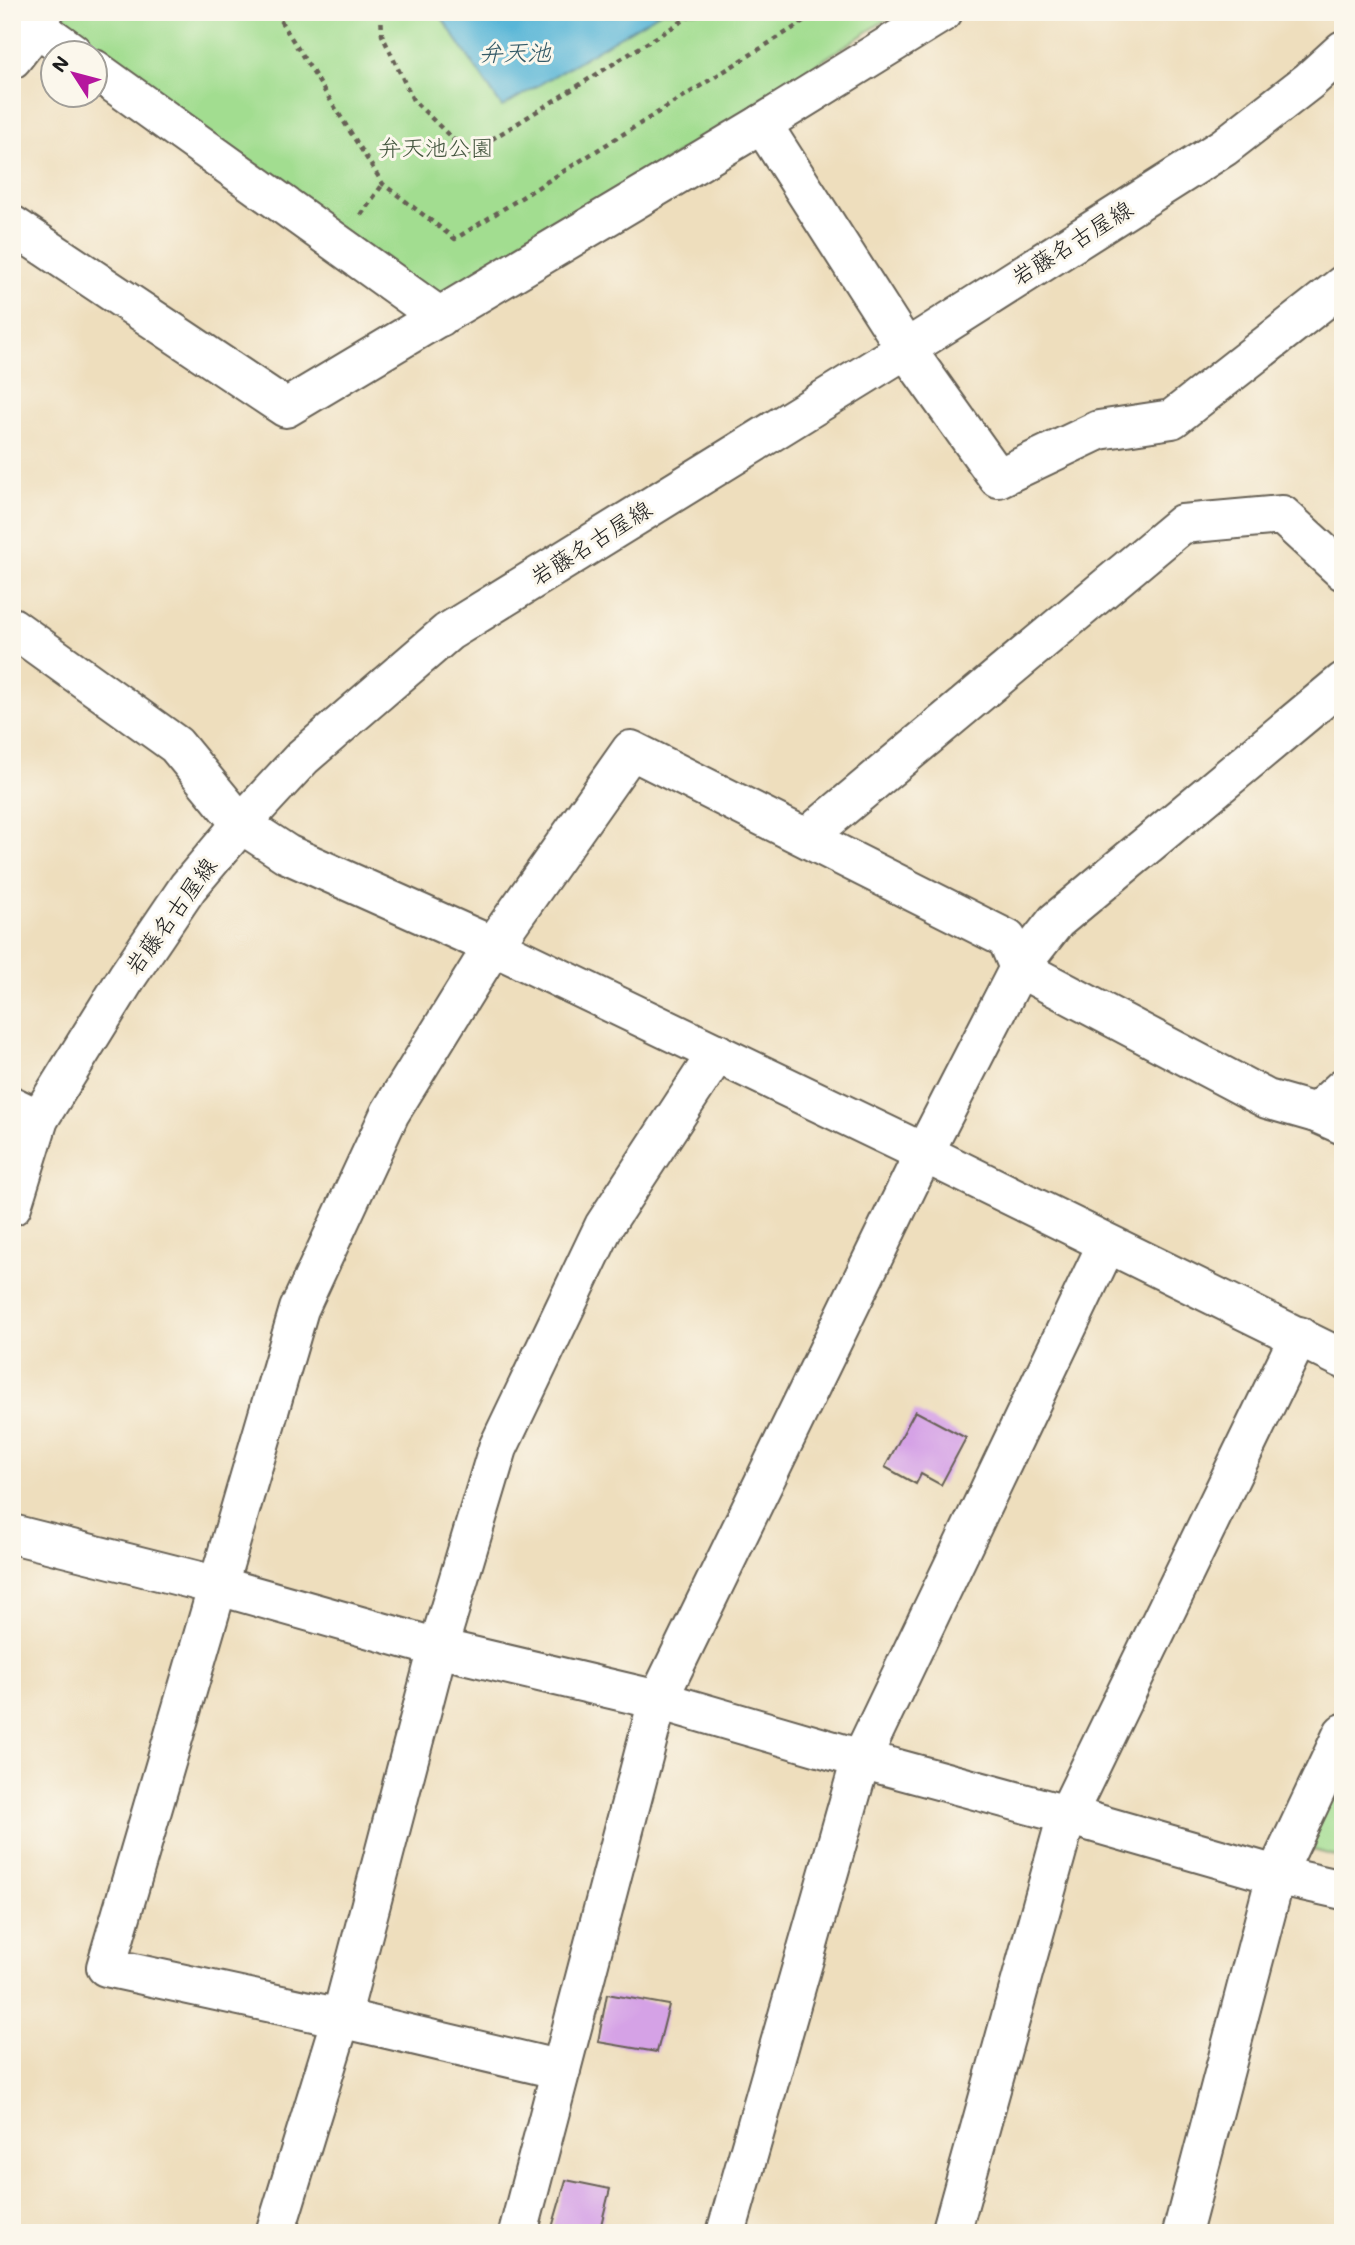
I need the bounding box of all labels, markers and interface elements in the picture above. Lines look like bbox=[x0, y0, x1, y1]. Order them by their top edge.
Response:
water label: 弁天池 bbox=[479, 36, 552, 67]
north arrow bbox=[38, 38, 108, 108]
text: N bbox=[45, 51, 74, 77]
park label: 弁天池公園 bbox=[379, 132, 494, 162]
street label: 岩藤名古屋線 bbox=[1005, 193, 1138, 291]
street label: 岩藤名古屋線 bbox=[524, 493, 657, 591]
street label: 岩藤名古屋線 bbox=[117, 851, 223, 980]

